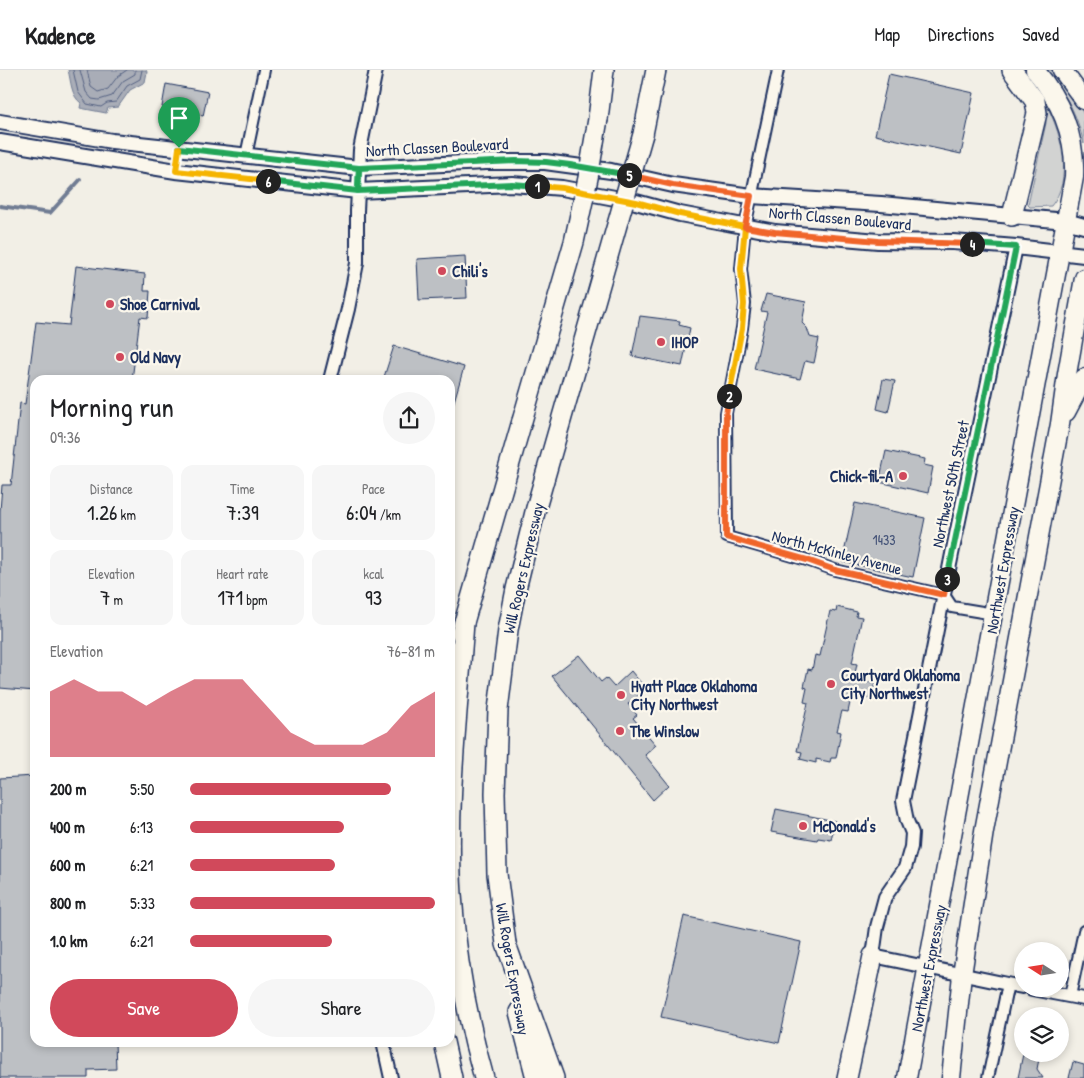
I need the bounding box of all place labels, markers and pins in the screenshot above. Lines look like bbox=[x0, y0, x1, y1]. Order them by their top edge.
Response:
pin bbox=[158, 97, 200, 148]
pin: 5 bbox=[616, 162, 642, 188]
pin: 6 bbox=[256, 168, 280, 194]
pin: 1 bbox=[524, 174, 550, 198]
pin: 4 bbox=[960, 232, 984, 256]
place label: Chili's bbox=[452, 260, 489, 282]
marker: Chili's bbox=[436, 265, 448, 277]
place label: Shoe Carnival bbox=[120, 293, 200, 315]
marker: Shoe Carnival bbox=[104, 298, 116, 310]
place label: IHOP bbox=[671, 331, 699, 353]
marker: IHOP bbox=[655, 336, 667, 348]
place label: Old Navy bbox=[130, 346, 181, 369]
marker: Old Navy bbox=[114, 351, 126, 363]
pin: 2 bbox=[716, 384, 742, 408]
place label: Chick-fil-A bbox=[830, 465, 893, 487]
marker: Chick-fil-A bbox=[897, 470, 909, 482]
pin: 3 bbox=[934, 566, 960, 592]
place label: Courtyard Oklahoma City Northwest bbox=[841, 664, 961, 705]
place label: Hyatt Place Oklahoma City Northwest bbox=[631, 675, 758, 716]
marker: Courtyard Oklahoma City Northwest bbox=[825, 678, 837, 690]
marker: Hyatt Place Oklahoma City Northwest bbox=[615, 689, 627, 701]
place label: The Winslow bbox=[629, 720, 700, 742]
marker: The Winslow bbox=[614, 725, 626, 737]
place label: McDonald's bbox=[813, 815, 876, 837]
marker: McDonald's bbox=[797, 820, 809, 832]

